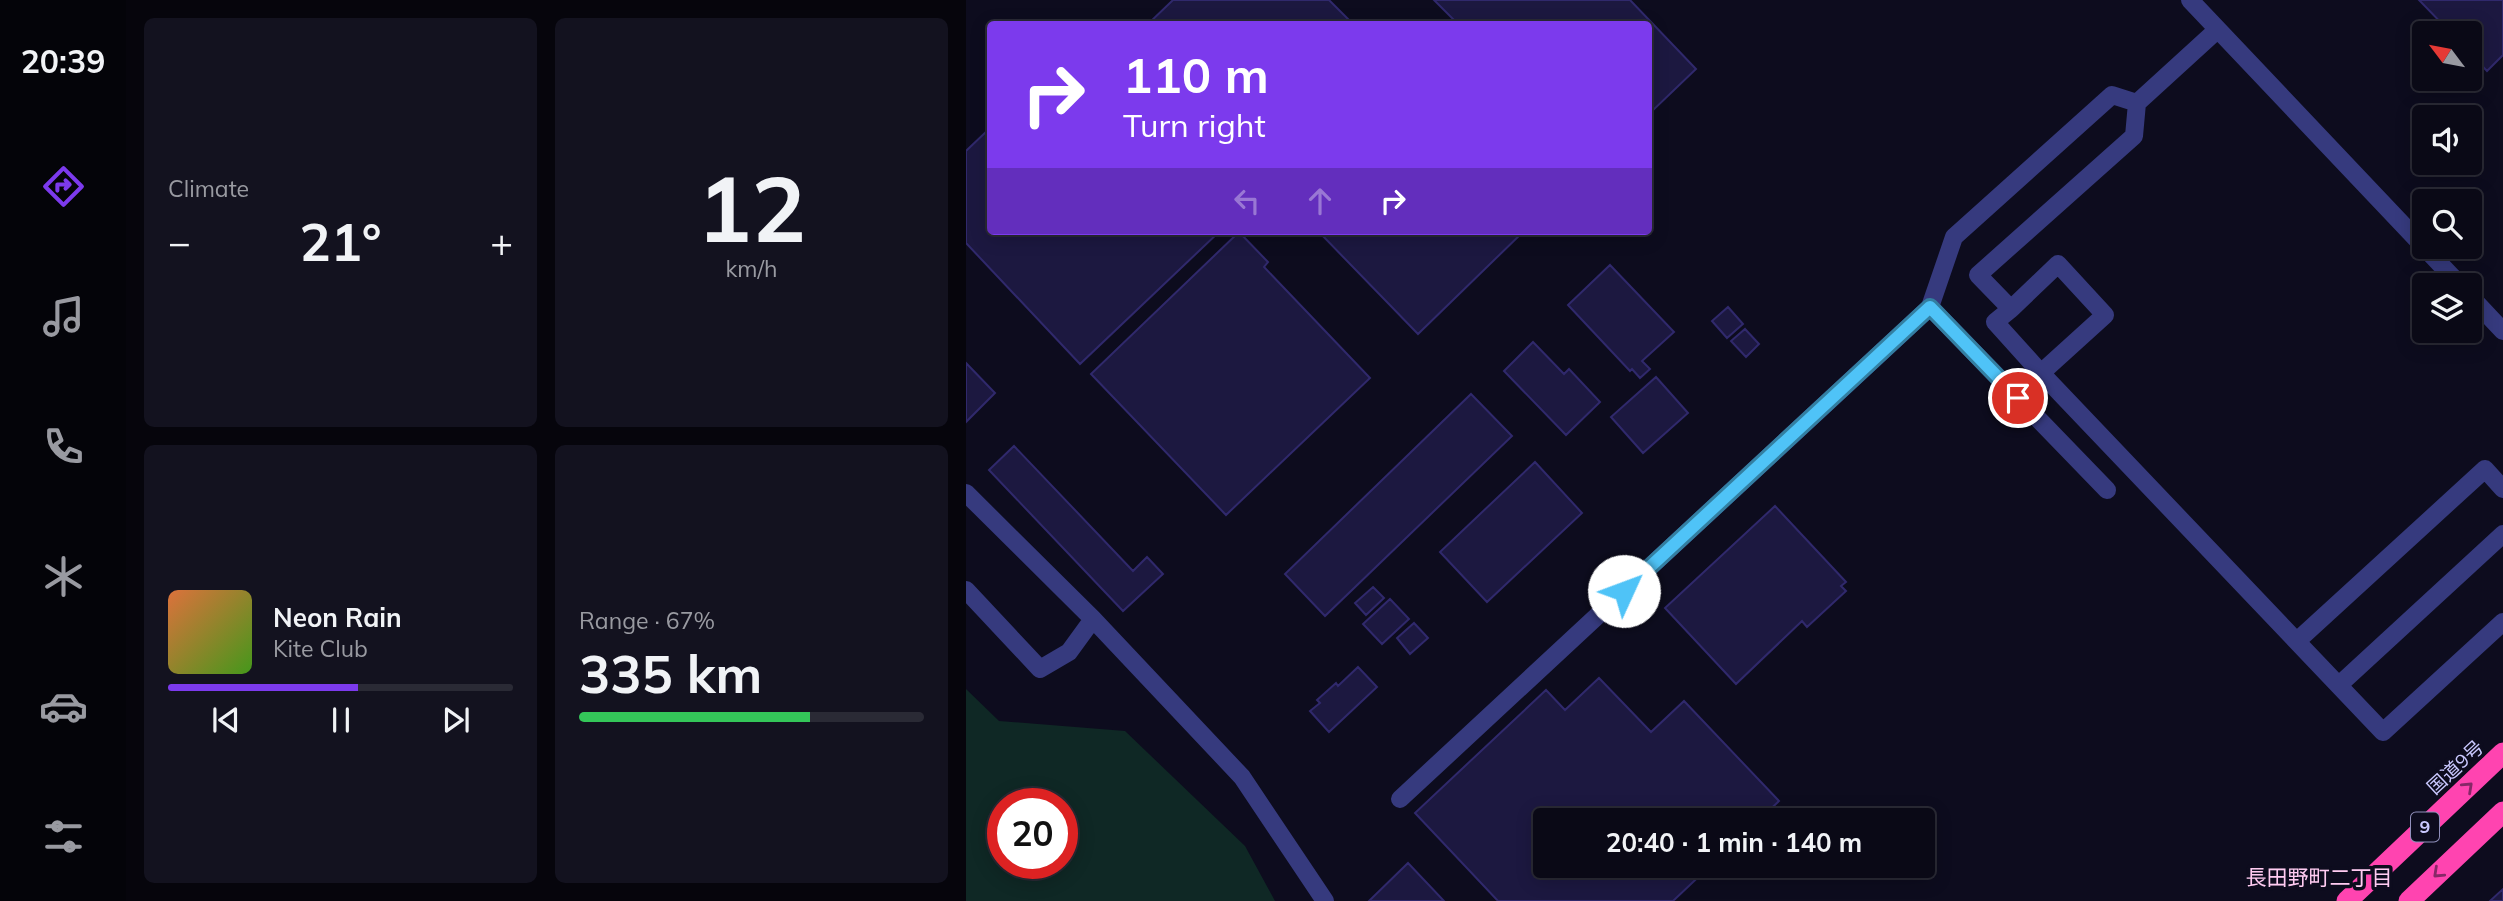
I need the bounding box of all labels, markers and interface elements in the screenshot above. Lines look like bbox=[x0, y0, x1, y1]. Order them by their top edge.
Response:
north arrow bbox=[2412, 21, 2482, 91]
map controls bbox=[2412, 21, 2482, 343]
text: 20:39 bbox=[21, 41, 105, 81]
text: 110 m bbox=[1123, 44, 1269, 105]
icon: right bbox=[1008, 49, 1099, 140]
text: Turn right bbox=[1123, 105, 1266, 145]
button: sound bbox=[2412, 105, 2482, 175]
text: 12 bbox=[697, 151, 806, 265]
icon: directions bbox=[39, 162, 88, 211]
text: Climate bbox=[168, 174, 249, 203]
icon: left bbox=[1228, 182, 1266, 220]
icon: ahead bbox=[1301, 182, 1339, 220]
icon: right bbox=[1374, 182, 1412, 220]
button: search bbox=[2412, 189, 2482, 259]
text: 21° bbox=[299, 209, 382, 274]
text: − bbox=[168, 218, 191, 266]
text: + bbox=[490, 218, 513, 266]
text: km/h bbox=[725, 254, 778, 283]
button: layers bbox=[2412, 273, 2482, 343]
icon: music bbox=[39, 292, 88, 341]
pin bbox=[1988, 368, 2048, 428]
icon: arrive bbox=[1999, 379, 2037, 417]
icon: phone bbox=[39, 422, 88, 471]
icon: climate bbox=[39, 552, 88, 601]
position arrow bbox=[1587, 554, 1661, 628]
text: Neon Rain bbox=[273, 601, 402, 634]
text: Range · 67% bbox=[579, 606, 715, 635]
text: Kite Club bbox=[273, 634, 368, 663]
text: 335 km bbox=[579, 641, 762, 706]
icon: car bbox=[39, 682, 88, 731]
icon: previous bbox=[207, 701, 245, 739]
icon: pause bbox=[322, 701, 360, 739]
icon: next bbox=[437, 701, 475, 739]
street label: 国道9号 bbox=[2422, 735, 2488, 799]
one-way arrow bbox=[2459, 782, 2472, 795]
speed limit sign: 20 bbox=[987, 788, 1078, 879]
icon: filters bbox=[39, 812, 88, 861]
road number: 9 bbox=[2411, 812, 2439, 842]
text: 20:40 · 1 min · 140 m bbox=[1606, 826, 1862, 859]
district label: 長田野町二丁目 bbox=[2246, 864, 2393, 890]
one-way arrow bbox=[2433, 865, 2446, 878]

